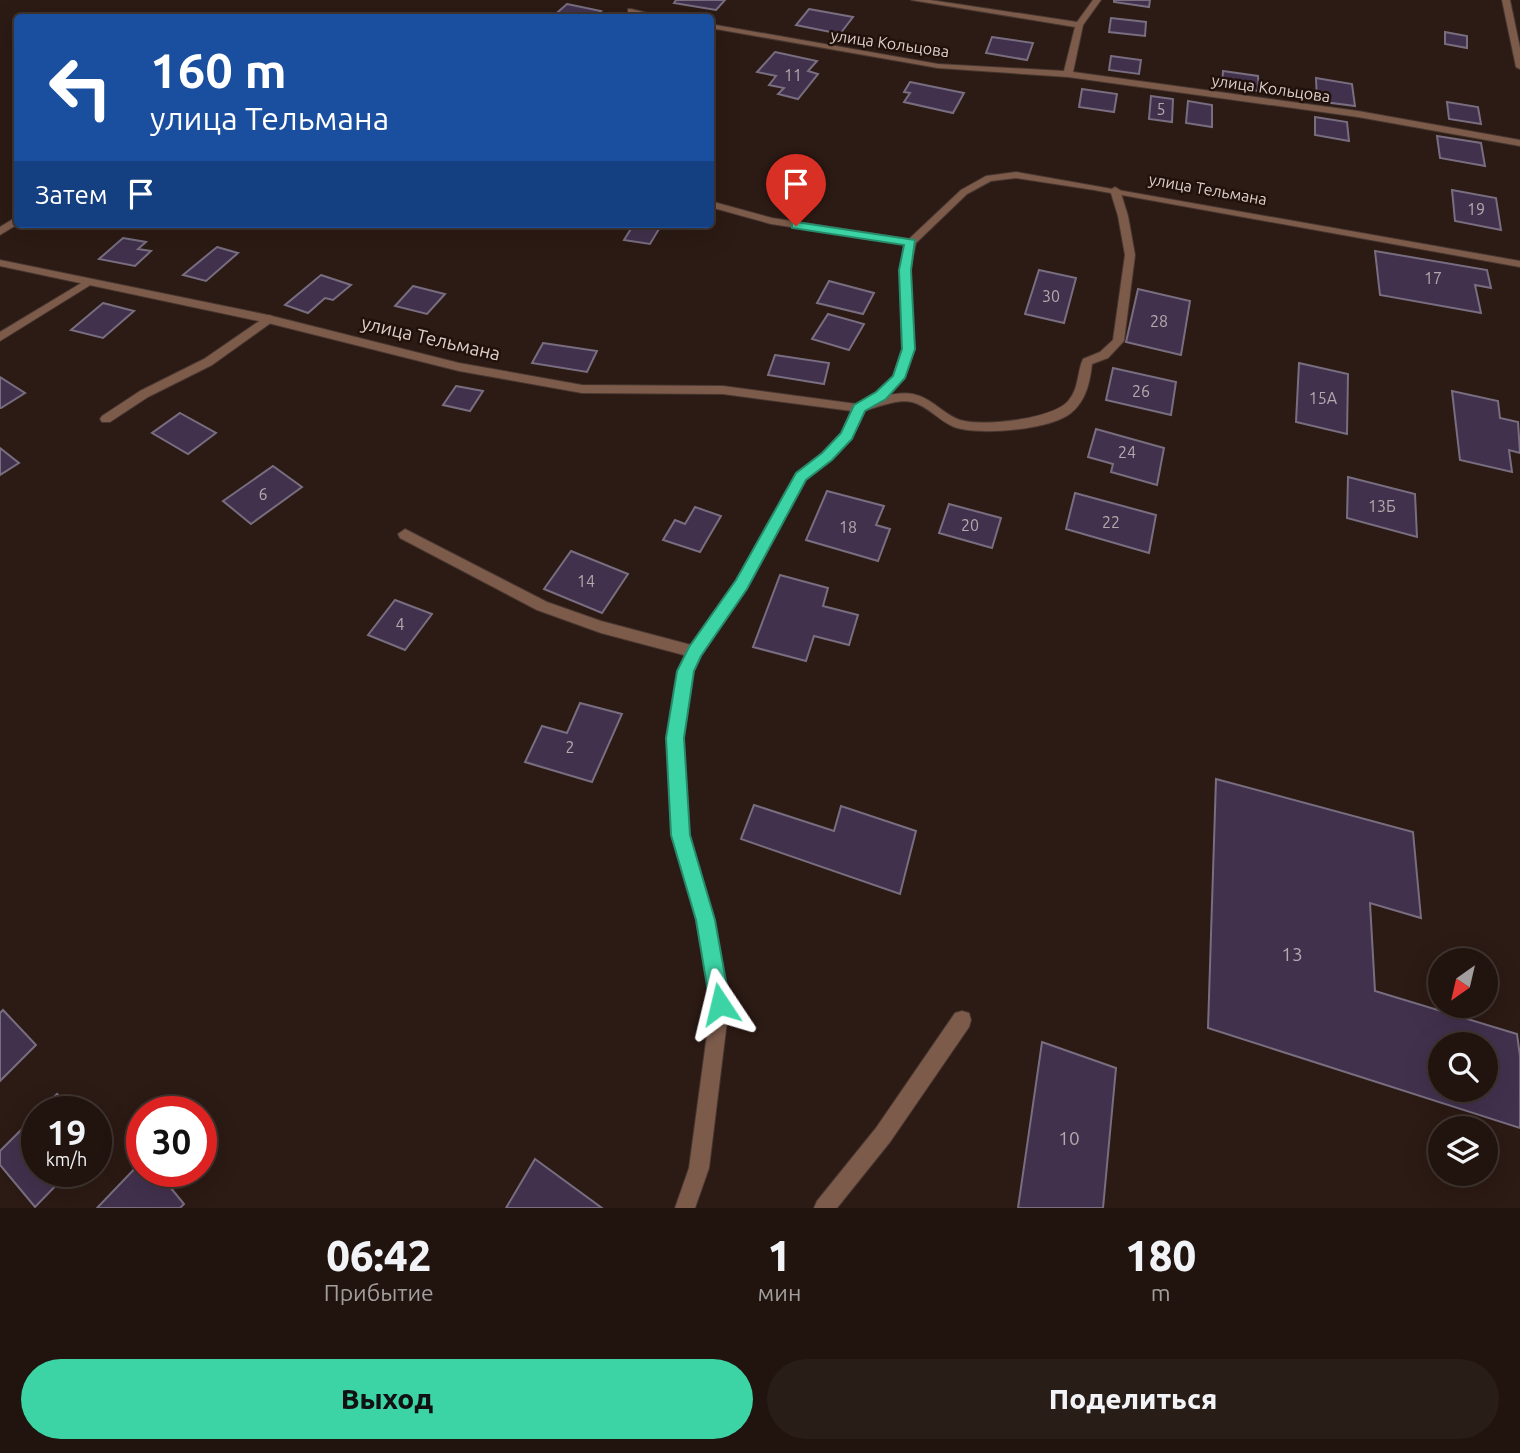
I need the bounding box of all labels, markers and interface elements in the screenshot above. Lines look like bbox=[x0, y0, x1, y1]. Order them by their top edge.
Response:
street label: улица Кольцoва bbox=[829, 26, 951, 60]
icon: left bbox=[35, 42, 126, 133]
text: 160 m bbox=[150, 42, 287, 97]
house number: 11 bbox=[784, 66, 802, 84]
street label: улица Кольцова bbox=[1210, 71, 1332, 105]
text: улица Тельмана bbox=[150, 100, 389, 136]
house number: 5 bbox=[1156, 100, 1166, 118]
pin bbox=[766, 154, 826, 226]
icon: arrive bbox=[777, 165, 815, 203]
street label: улица Тельмана bbox=[1148, 170, 1268, 208]
icon: arrive bbox=[122, 175, 160, 213]
text: Затем bbox=[35, 180, 108, 209]
house number: 19 bbox=[1467, 200, 1485, 218]
house number: 17 bbox=[1424, 269, 1442, 287]
house number: 30 bbox=[1042, 287, 1060, 305]
street label: улица Тельмана bbox=[359, 311, 503, 365]
house number: 28 bbox=[1150, 312, 1168, 330]
house number: 26 bbox=[1132, 382, 1150, 400]
house number: 15А bbox=[1309, 389, 1338, 407]
house number: 24 bbox=[1118, 443, 1136, 461]
house number: 6 bbox=[258, 485, 268, 503]
house number: 13Б bbox=[1368, 497, 1396, 515]
house number: 22 bbox=[1102, 513, 1120, 531]
house number: 20 bbox=[961, 516, 979, 534]
house number: 18 bbox=[839, 518, 857, 536]
house number: 14 bbox=[577, 572, 595, 590]
house number: 4 bbox=[395, 615, 405, 633]
house number: 2 bbox=[565, 738, 575, 756]
house number: 13 bbox=[1281, 943, 1303, 965]
north arrow bbox=[1428, 948, 1498, 1018]
map controls bbox=[1428, 948, 1498, 1186]
position arrow bbox=[683, 967, 757, 1041]
button: search bbox=[1428, 1032, 1498, 1102]
speed limit sign: 30 bbox=[126, 1096, 217, 1187]
text: 19 bbox=[47, 1112, 86, 1152]
button: layers bbox=[1428, 1116, 1498, 1186]
house number: 10 bbox=[1058, 1127, 1080, 1149]
text: km/h bbox=[46, 1149, 87, 1169]
text: 06:42 bbox=[326, 1232, 431, 1279]
text: 1 bbox=[768, 1232, 791, 1279]
text: 180 bbox=[1125, 1232, 1196, 1279]
text: Прибытие bbox=[324, 1280, 434, 1305]
text: мин bbox=[758, 1280, 801, 1305]
text: m bbox=[1151, 1280, 1171, 1305]
button: Выход bbox=[21, 1359, 753, 1439]
button: Поделиться bbox=[767, 1359, 1499, 1439]

